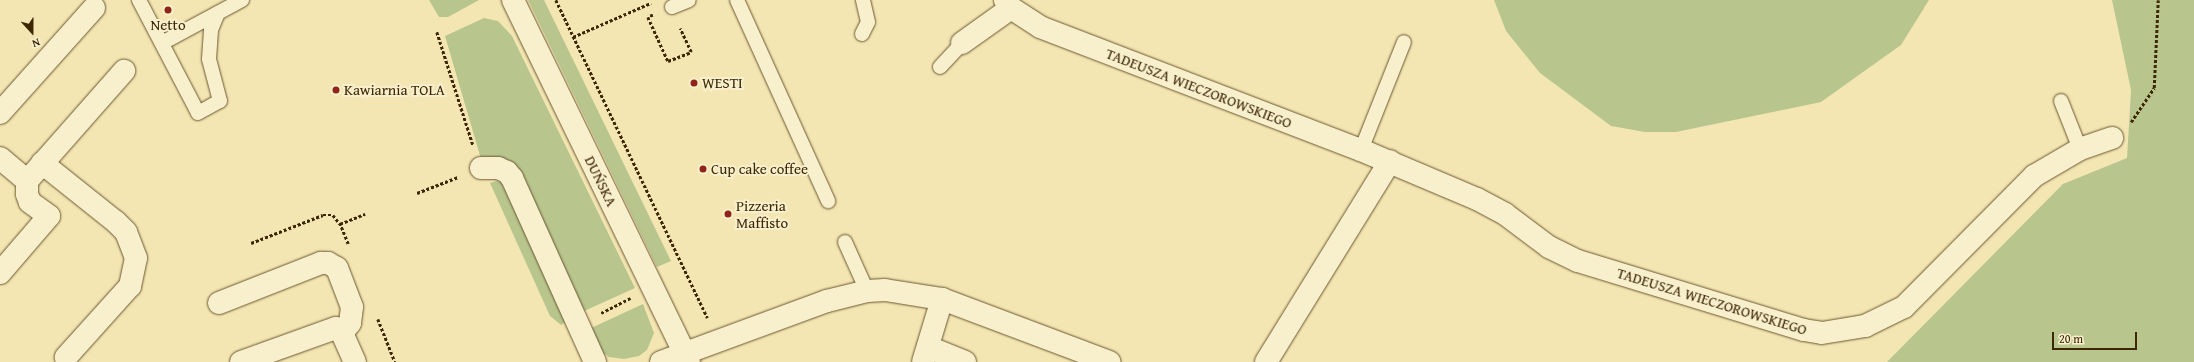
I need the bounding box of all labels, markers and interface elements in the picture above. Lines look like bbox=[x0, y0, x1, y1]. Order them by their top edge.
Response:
marker: Netto bbox=[163, 5, 173, 15]
north arrow bbox=[12, 12, 52, 52]
place label: Netto bbox=[150, 16, 186, 34]
text: N bbox=[30, 34, 43, 52]
street label: TADEUSZA WIECZOROWSKIEGO bbox=[1103, 44, 1295, 132]
place label: WESTI bbox=[702, 74, 743, 92]
marker: WESTI bbox=[689, 78, 699, 88]
place label: Kawiarnia TOLA bbox=[344, 81, 445, 99]
marker: Kawiarnia TOLA bbox=[331, 85, 341, 95]
street label: DUŃSKA bbox=[581, 153, 621, 209]
place label: Cup cake coffee bbox=[711, 160, 808, 178]
marker: Cup cake coffee bbox=[698, 164, 708, 174]
place label: Pizzeria Maffisto bbox=[736, 196, 788, 231]
marker: Pizzeria Maffisto bbox=[723, 209, 733, 219]
street label: TADEUSZA WIECZOROWSKIEGO bbox=[1615, 263, 1809, 339]
scale bar bbox=[2054, 324, 2139, 350]
text: 20 m bbox=[2059, 330, 2083, 347]

